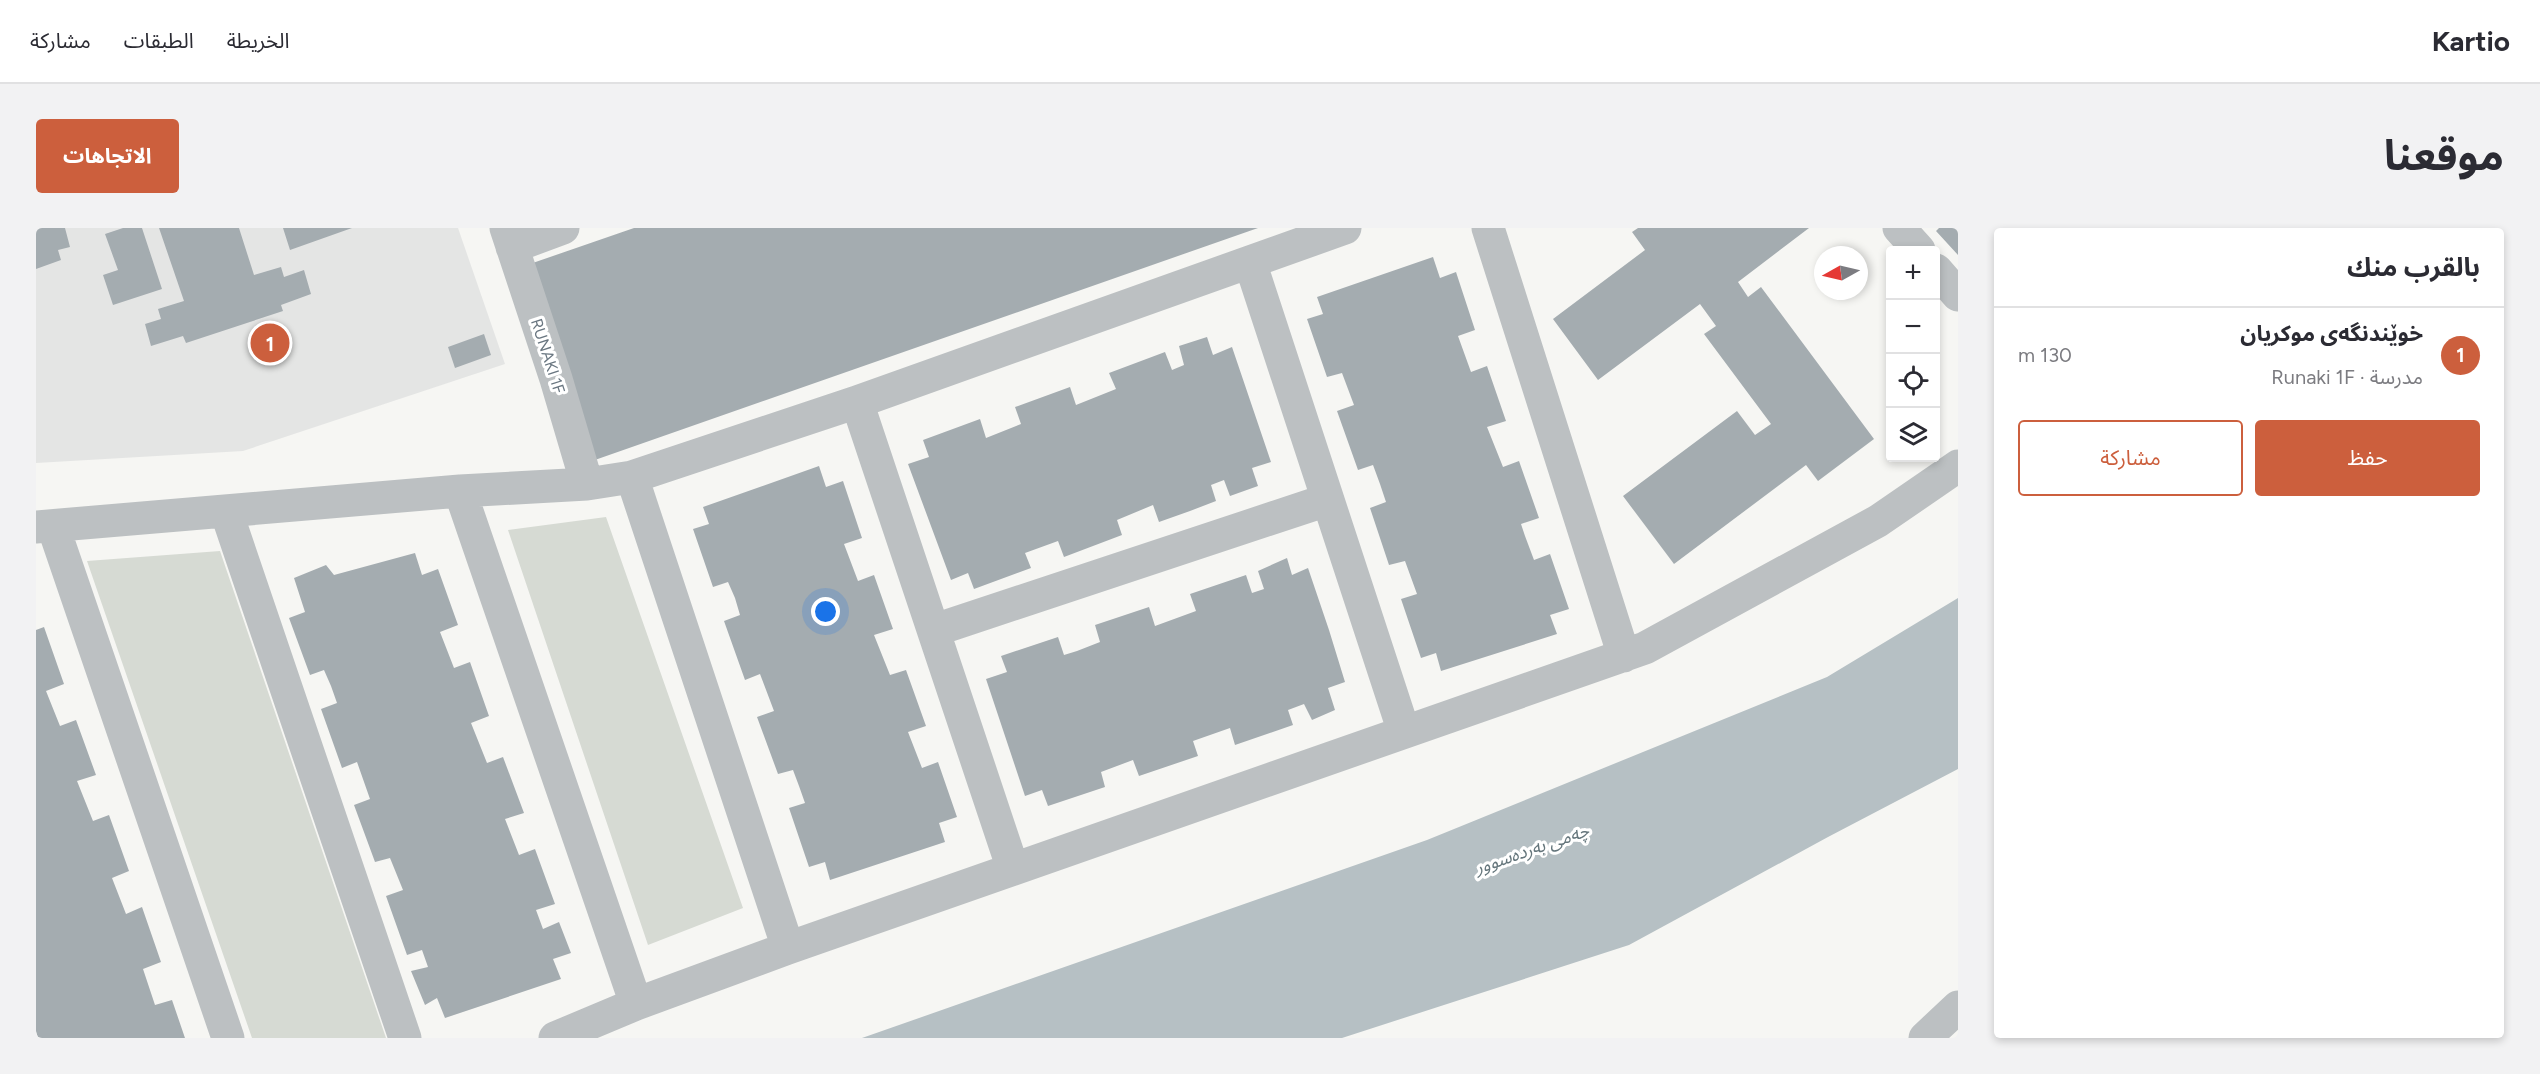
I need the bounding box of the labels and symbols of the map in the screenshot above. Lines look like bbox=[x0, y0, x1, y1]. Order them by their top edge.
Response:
north arrow bbox=[1814, 246, 1868, 300]
street label: RUNAKI 1F bbox=[527, 316, 569, 396]
pin: 1 bbox=[250, 320, 290, 366]
your location bbox=[811, 597, 840, 626]
water label: چەمی بەردەسوور bbox=[1470, 819, 1593, 880]

